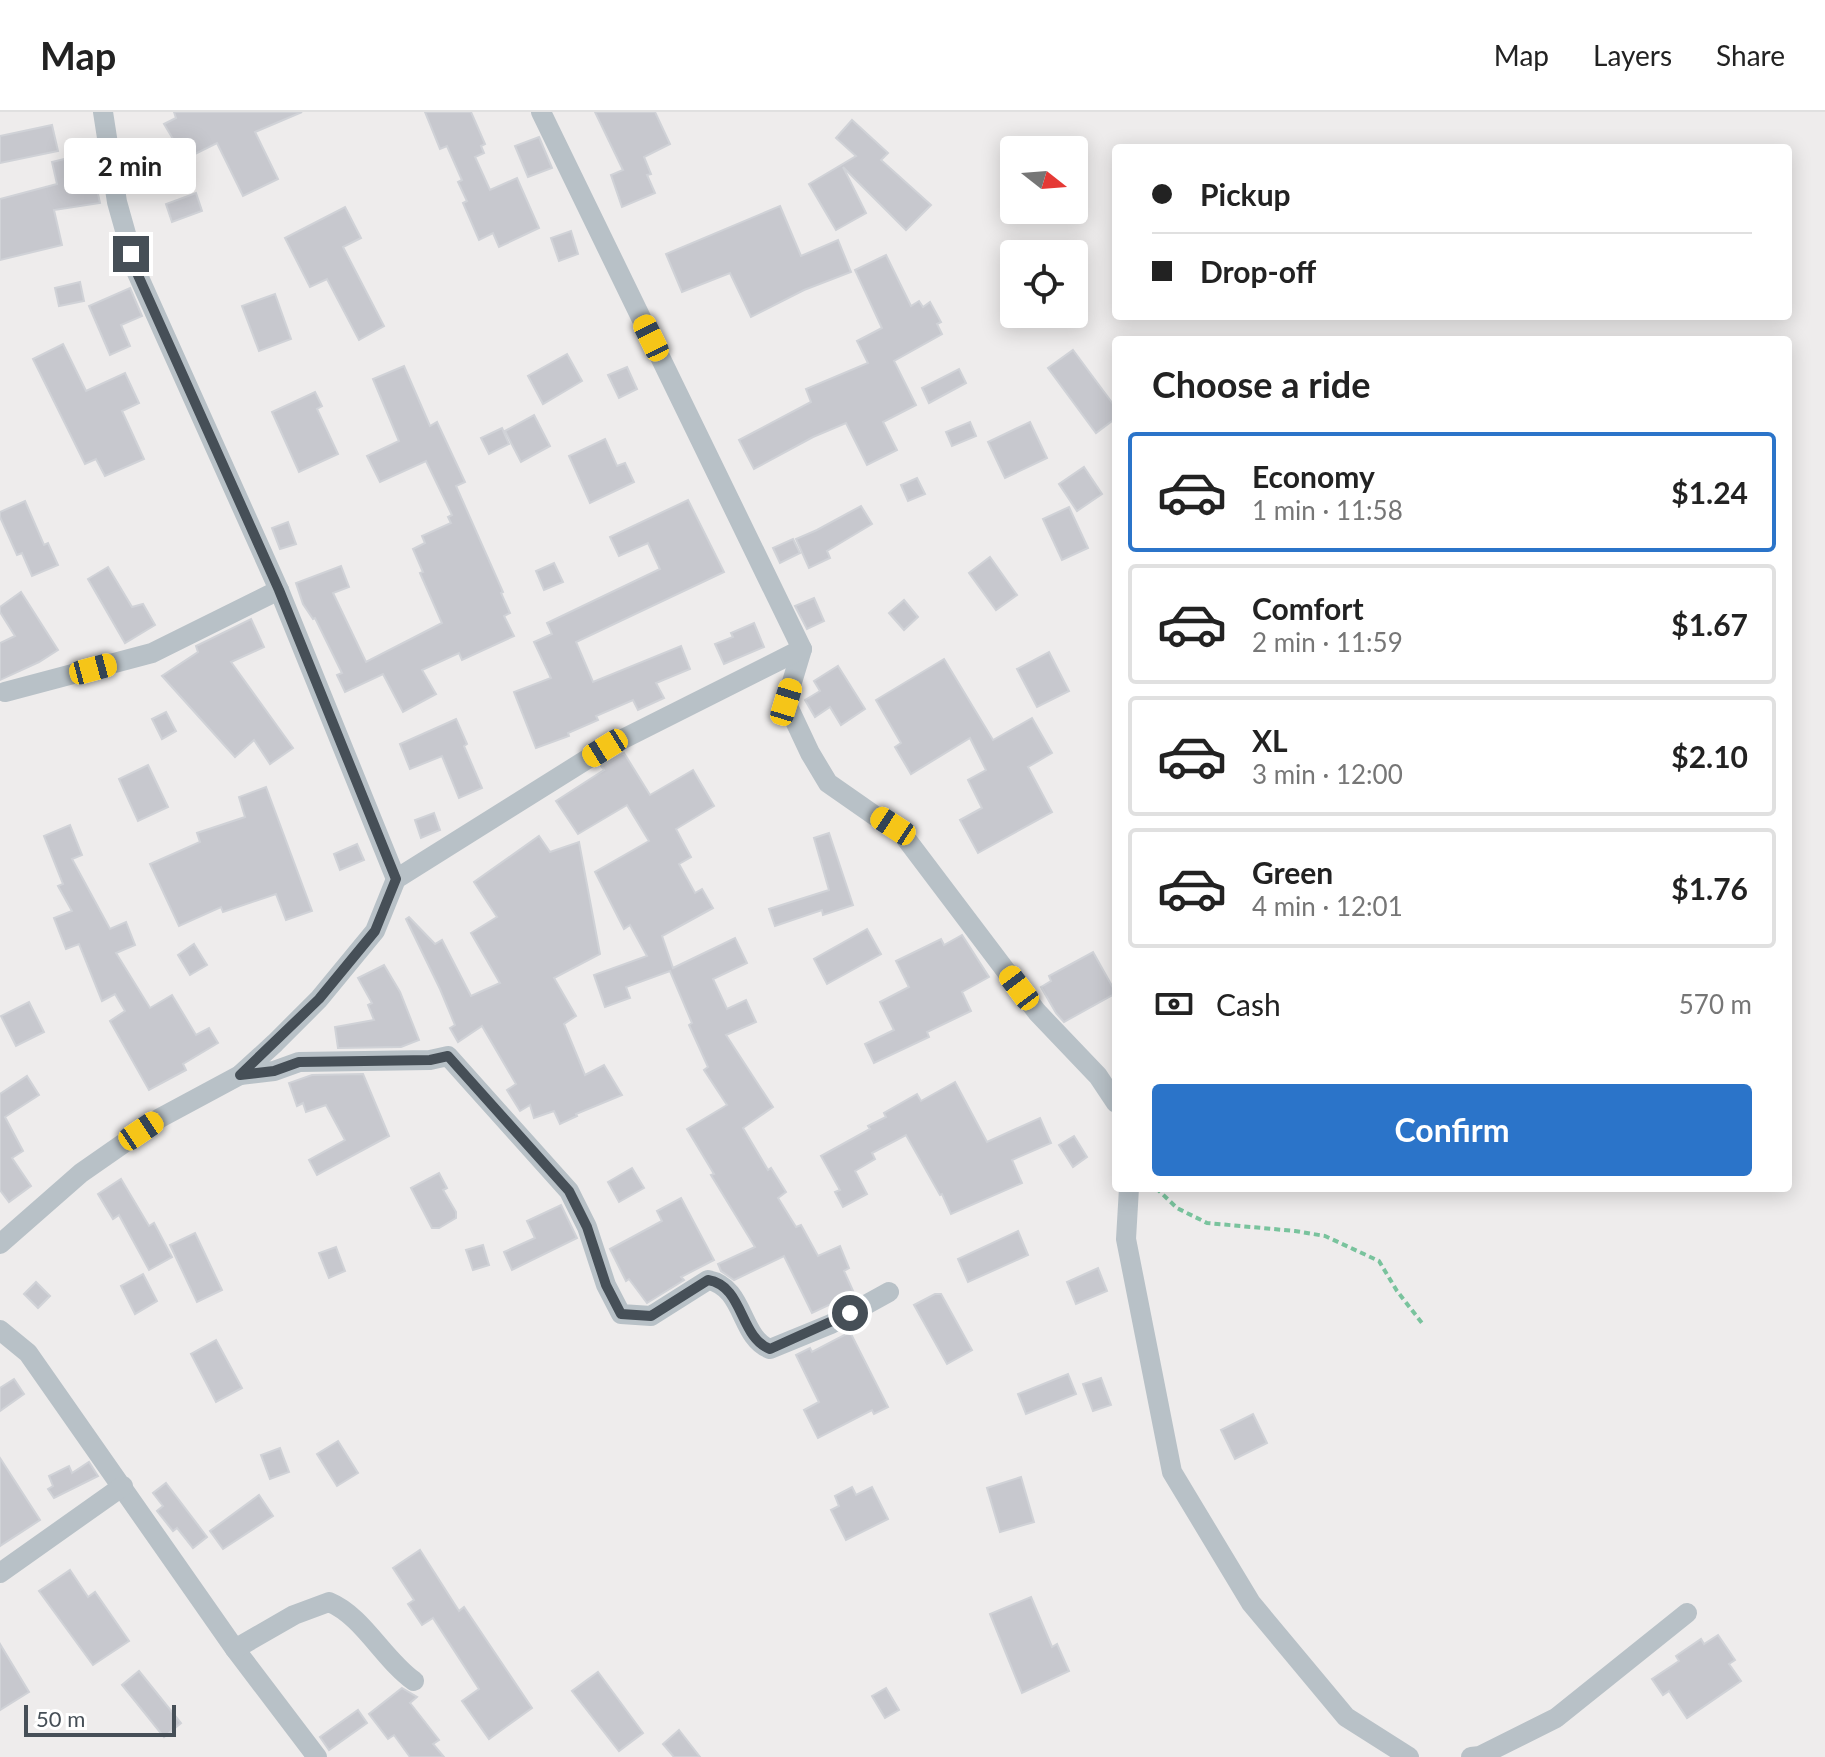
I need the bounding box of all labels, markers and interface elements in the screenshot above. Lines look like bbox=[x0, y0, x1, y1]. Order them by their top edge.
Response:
text: Map bbox=[40, 32, 116, 78]
text: Map bbox=[1494, 38, 1549, 72]
text: Layers bbox=[1593, 38, 1672, 72]
text: Share bbox=[1716, 38, 1785, 72]
north arrow bbox=[1000, 136, 1088, 224]
map controls bbox=[1000, 136, 1088, 328]
callout: 2 min bbox=[65, 138, 197, 194]
text: 2 min bbox=[98, 150, 162, 182]
text: Pickup bbox=[1200, 176, 1291, 212]
route end bbox=[113, 236, 149, 272]
button: locate bbox=[1000, 240, 1088, 328]
text: Drop-off bbox=[1200, 253, 1316, 289]
car bbox=[630, 311, 672, 365]
text: Choose a ride bbox=[1152, 362, 1371, 406]
icon: car bbox=[1156, 456, 1228, 528]
text: Economy bbox=[1252, 458, 1375, 494]
text: $1.24 bbox=[1671, 474, 1748, 510]
text: 1 min · 11:58 bbox=[1252, 494, 1403, 526]
icon: car bbox=[1156, 588, 1228, 660]
text: Comfort bbox=[1252, 590, 1364, 626]
text: $1.67 bbox=[1671, 606, 1748, 642]
text: 2 min · 11:59 bbox=[1252, 626, 1403, 658]
car bbox=[67, 651, 119, 687]
car bbox=[768, 676, 804, 728]
icon: car bbox=[1156, 720, 1228, 792]
text: XL bbox=[1252, 722, 1288, 758]
car bbox=[578, 725, 632, 771]
text: $2.10 bbox=[1671, 738, 1748, 774]
text: 3 min · 12:00 bbox=[1252, 758, 1403, 790]
car bbox=[866, 803, 920, 849]
icon: car bbox=[1156, 852, 1228, 924]
text: Green bbox=[1252, 854, 1333, 890]
text: $1.76 bbox=[1671, 870, 1748, 906]
text: 4 min · 12:01 bbox=[1252, 890, 1403, 922]
car bbox=[995, 962, 1043, 1014]
icon: cash bbox=[1152, 982, 1196, 1026]
text: Cash bbox=[1216, 986, 1281, 1022]
text: 570 m bbox=[1679, 988, 1752, 1020]
button: Confirm bbox=[1152, 1084, 1752, 1176]
car bbox=[114, 1108, 168, 1154]
route start bbox=[832, 1295, 868, 1331]
scale bar bbox=[24, 1701, 176, 1737]
text: 50 m bbox=[36, 1705, 85, 1732]

